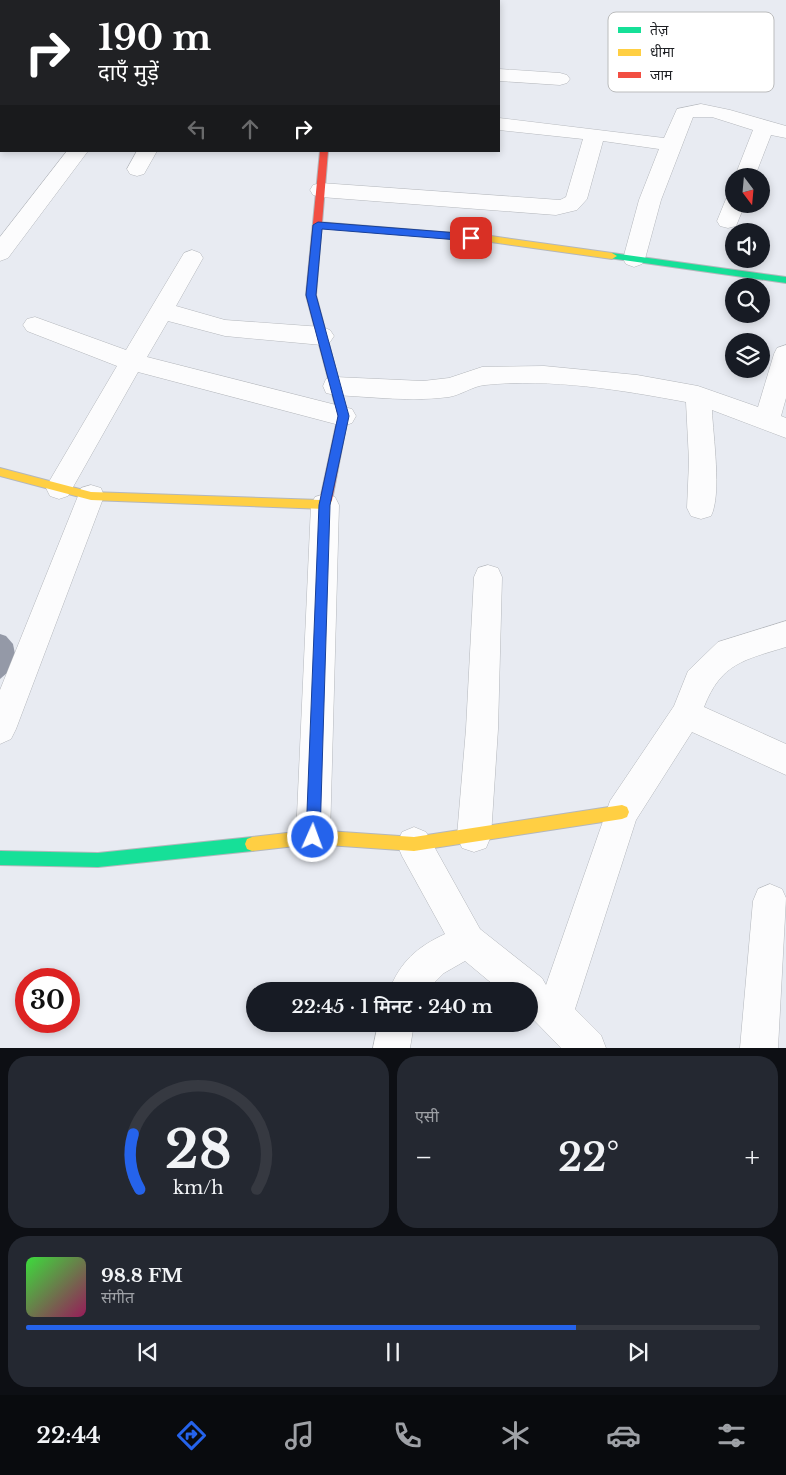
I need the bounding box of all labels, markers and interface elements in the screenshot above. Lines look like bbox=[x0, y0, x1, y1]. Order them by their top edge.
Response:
legend bbox=[608, 12, 774, 92]
text: 190 m bbox=[98, 16, 211, 59]
icon: right bbox=[15, 20, 80, 85]
text: तेज़ bbox=[650, 21, 669, 39]
text: धीमा bbox=[650, 43, 675, 61]
text: दाएँ मुड़ें bbox=[98, 59, 159, 86]
text: जाम bbox=[650, 66, 673, 84]
icon: left bbox=[183, 115, 211, 143]
icon: ahead bbox=[236, 115, 264, 143]
icon: right bbox=[289, 115, 317, 143]
north arrow bbox=[725, 168, 770, 212]
map controls bbox=[725, 168, 770, 378]
pin bbox=[450, 217, 492, 259]
button: sound bbox=[725, 223, 770, 268]
icon: arrive bbox=[457, 224, 485, 252]
button: search bbox=[725, 278, 770, 323]
button: layers bbox=[725, 333, 770, 378]
position arrow bbox=[286, 810, 338, 862]
speed limit sign: 30 bbox=[15, 968, 80, 1033]
text: 22:45 · 1 मिनट · 240 m bbox=[292, 995, 492, 1018]
text: एसी bbox=[415, 1106, 439, 1126]
text: 28 bbox=[165, 1118, 232, 1182]
text: 22° bbox=[558, 1134, 619, 1181]
text: − bbox=[415, 1140, 433, 1175]
text: + bbox=[745, 1140, 760, 1175]
text: km/h bbox=[173, 1177, 224, 1199]
text: 98.8 FM bbox=[101, 1264, 183, 1287]
text: संगीत bbox=[101, 1287, 134, 1307]
icon: previous bbox=[134, 1338, 162, 1366]
icon: pause bbox=[379, 1338, 407, 1366]
icon: next bbox=[624, 1338, 652, 1366]
icon: directions bbox=[174, 1418, 209, 1453]
icon: music bbox=[282, 1418, 317, 1453]
icon: phone bbox=[390, 1418, 425, 1453]
icon: climate bbox=[498, 1418, 533, 1453]
icon: car bbox=[606, 1418, 641, 1453]
icon: filters bbox=[714, 1418, 749, 1453]
text: 22:44 bbox=[37, 1422, 101, 1449]

